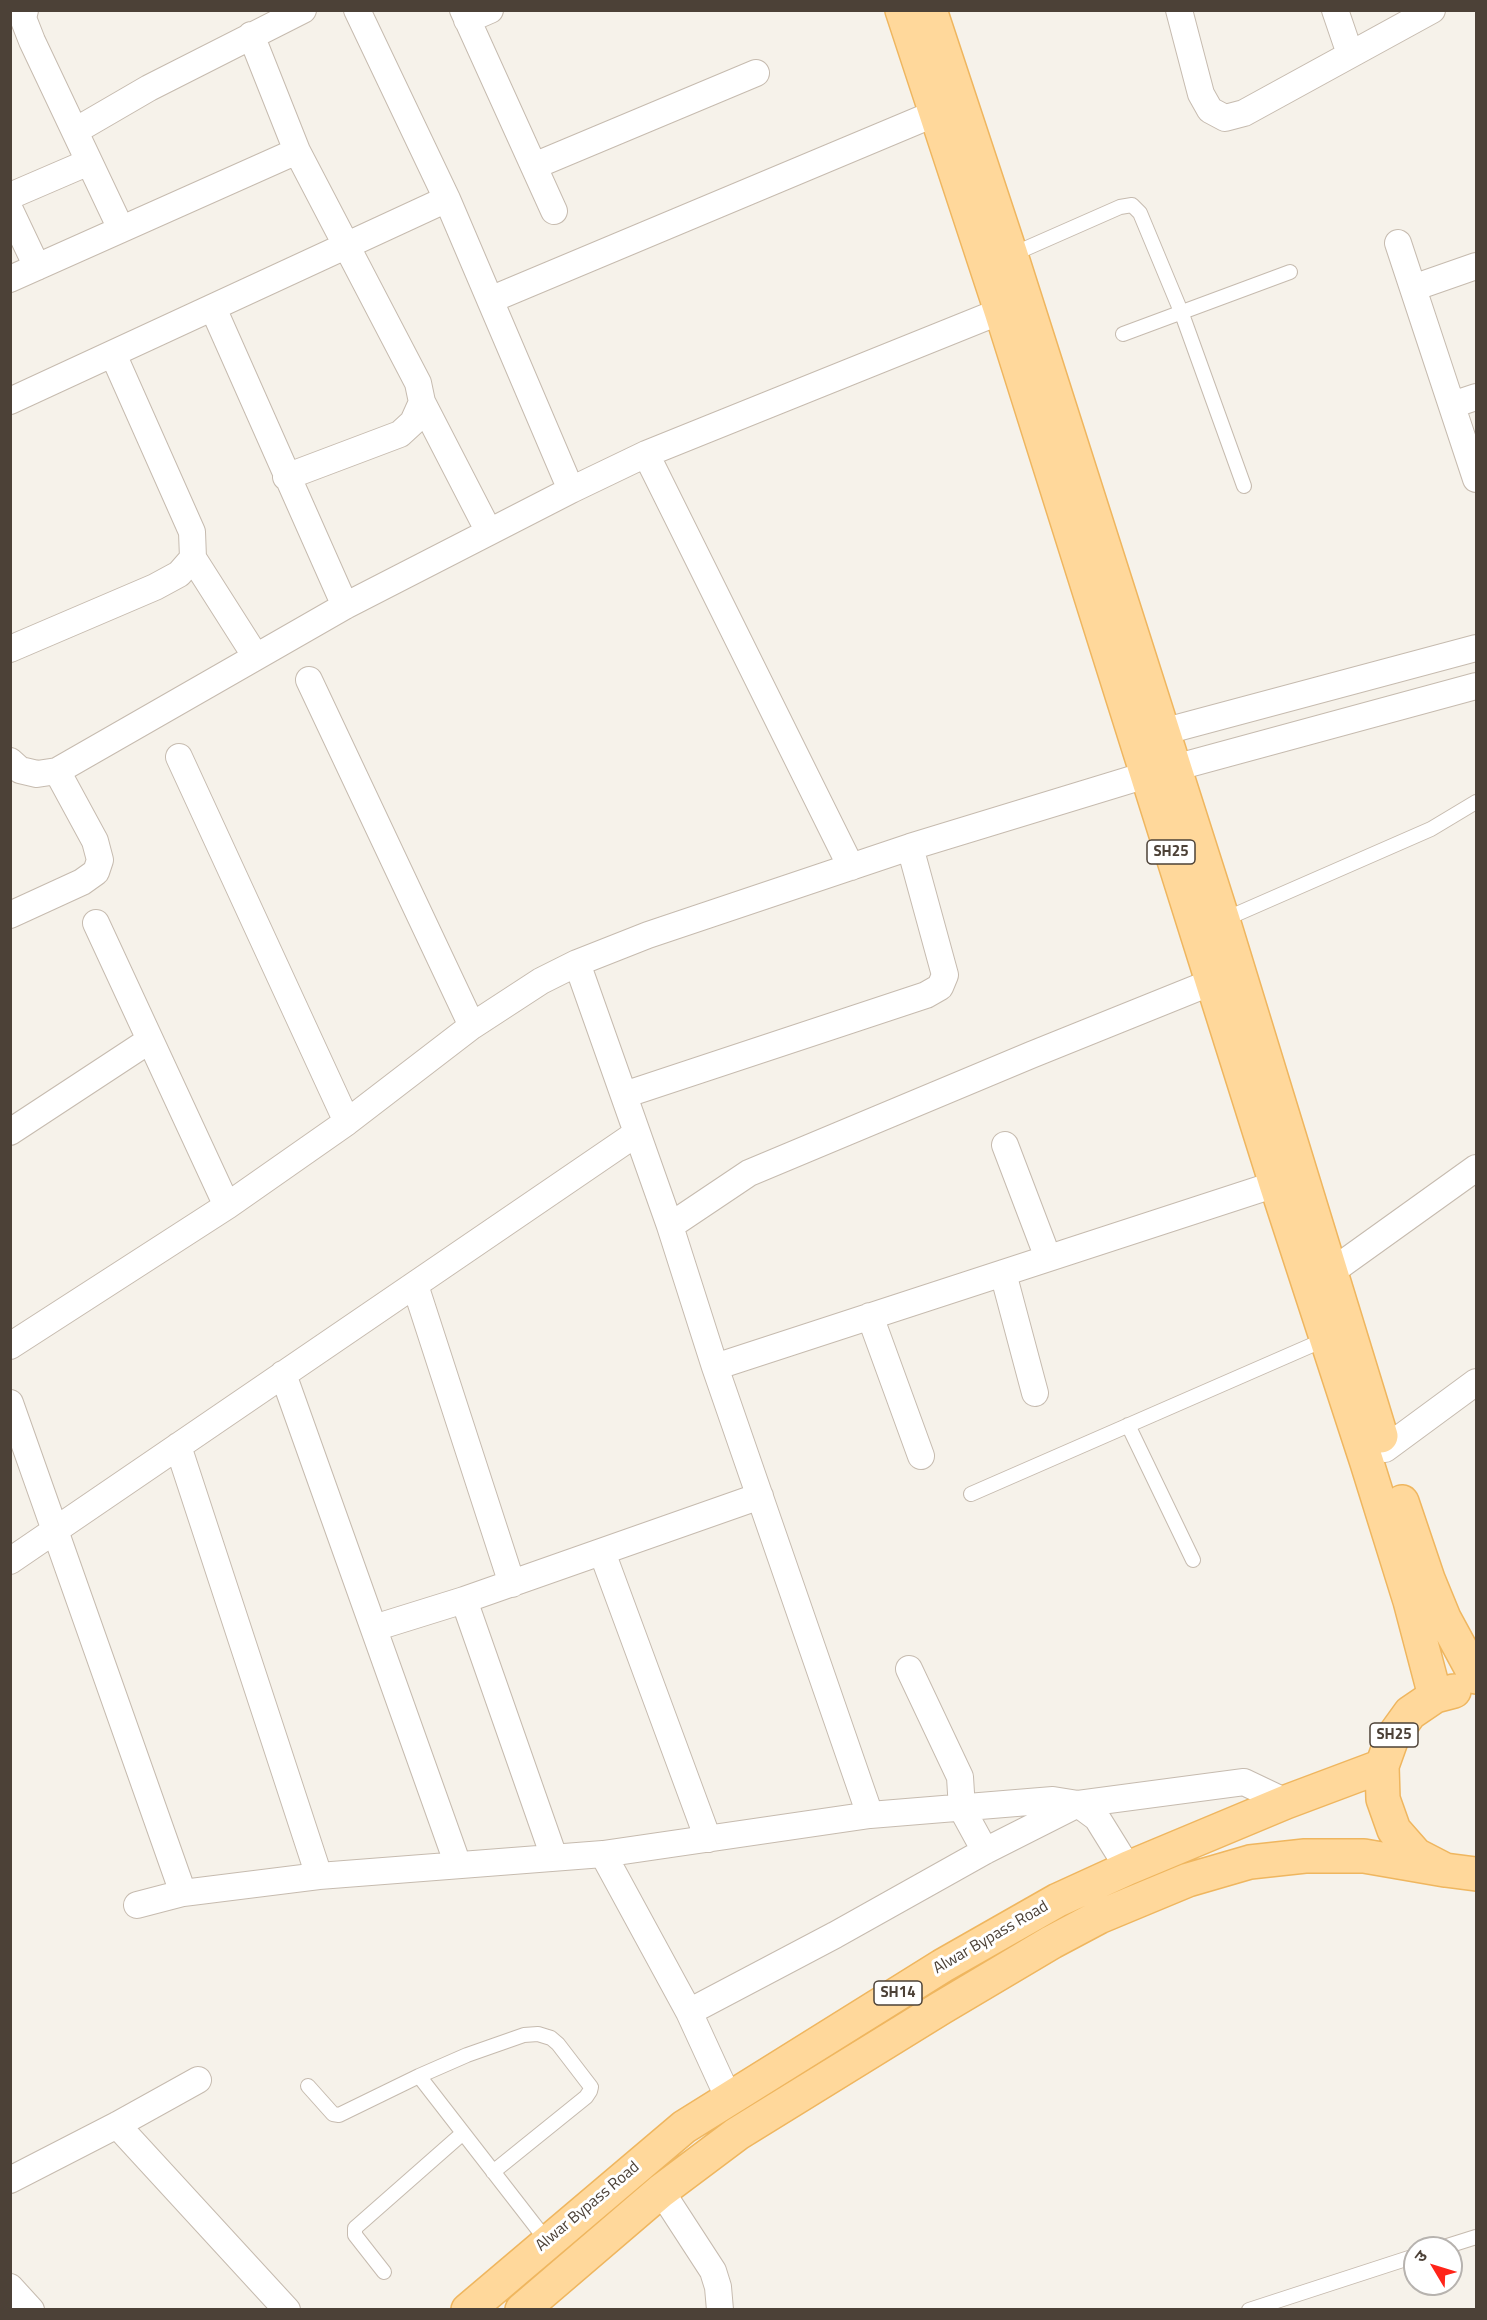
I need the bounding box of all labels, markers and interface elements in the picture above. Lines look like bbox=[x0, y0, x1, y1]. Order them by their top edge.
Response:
road number: SH25 bbox=[1147, 840, 1195, 864]
road number: SH25 bbox=[1370, 1723, 1418, 1747]
street label: Alwar Bypass Road bbox=[930, 1897, 1052, 1979]
road number: SH14 bbox=[874, 1981, 922, 2005]
street label: Alwar Bypass Road bbox=[532, 2158, 644, 2256]
north arrow bbox=[1403, 2236, 1463, 2296]
text: उ bbox=[1408, 2245, 1433, 2267]

